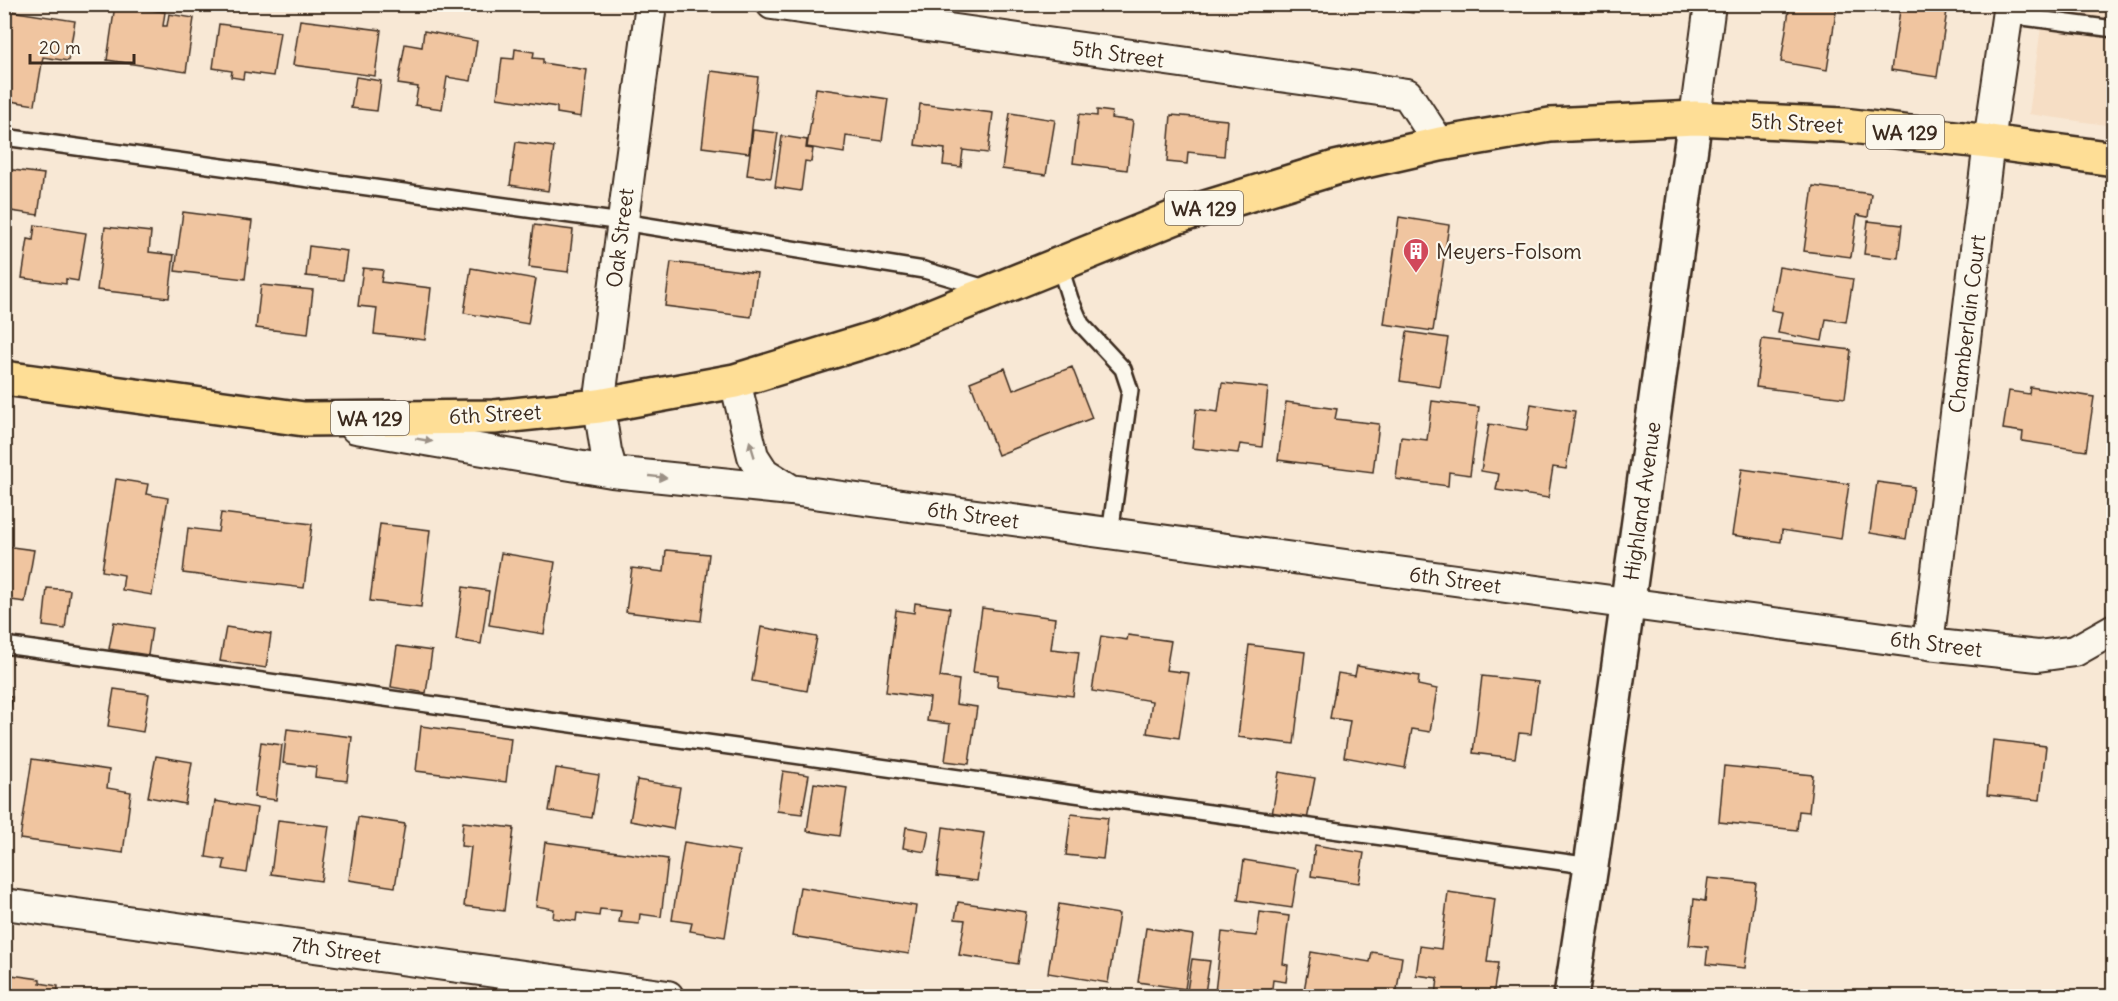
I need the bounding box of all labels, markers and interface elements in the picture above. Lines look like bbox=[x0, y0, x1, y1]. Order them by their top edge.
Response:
scale bar bbox=[30, 27, 134, 65]
street label: 5th Street bbox=[1070, 34, 1166, 74]
text: 20 m bbox=[39, 36, 81, 59]
street label: 5th Street bbox=[1750, 107, 1844, 139]
road number: WA 129 bbox=[1866, 115, 1944, 149]
street label: Oak Street bbox=[601, 187, 639, 289]
road number: WA 129 bbox=[1165, 191, 1243, 225]
street label: Chamberlain Court bbox=[1943, 233, 1991, 415]
building icon: Meyers-Folsom bbox=[1401, 236, 1431, 274]
place label: Meyers-Folsom bbox=[1436, 238, 1582, 265]
street label: 6th Street bbox=[448, 398, 542, 430]
road number: WA 129 bbox=[331, 401, 409, 435]
street label: Highland Avenue bbox=[1617, 420, 1667, 582]
one-way arrow bbox=[414, 435, 433, 444]
one-way arrow bbox=[747, 440, 756, 458]
one-way arrow bbox=[648, 472, 667, 481]
street label: 6th Street bbox=[925, 495, 1021, 535]
street label: 6th Street bbox=[1407, 560, 1503, 600]
street label: 6th Street bbox=[1889, 625, 1983, 663]
street label: 7th Street bbox=[289, 930, 383, 970]

